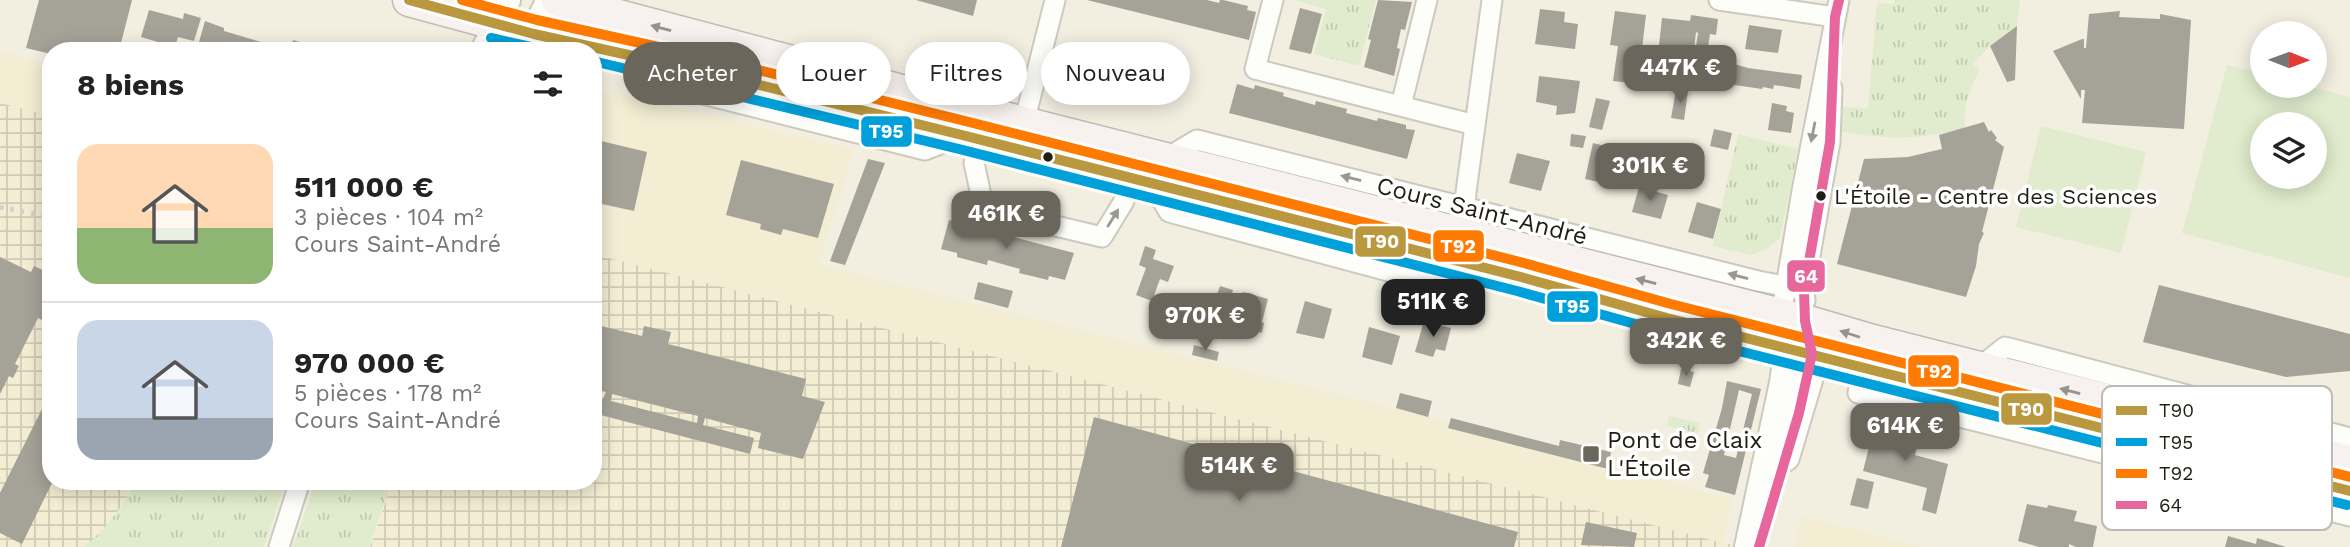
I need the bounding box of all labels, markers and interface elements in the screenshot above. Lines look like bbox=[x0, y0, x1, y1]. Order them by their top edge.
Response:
north arrow bbox=[2250, 21, 2328, 98]
map controls bbox=[2250, 21, 2327, 189]
one-way arrow bbox=[650, 22, 672, 33]
chip: Acheter bbox=[623, 42, 762, 105]
chip: Louer bbox=[776, 42, 891, 105]
chip: Filtres bbox=[905, 42, 1027, 105]
chip: Nouveau bbox=[1041, 42, 1190, 105]
pin: 447K € bbox=[1623, 46, 1737, 105]
text: 447K € bbox=[1639, 54, 1721, 81]
icon: filters bbox=[529, 65, 567, 103]
text: 8 biens bbox=[77, 67, 184, 102]
button: layers bbox=[2250, 112, 2327, 189]
line badge: T95 bbox=[860, 115, 913, 148]
text: T95 bbox=[868, 120, 904, 143]
one-way arrow bbox=[1808, 121, 1819, 143]
pin: 301K € bbox=[1593, 144, 1707, 203]
unlabelled marker bbox=[1041, 150, 1055, 164]
text: 301K € bbox=[1612, 152, 1688, 179]
text: 511 000 € bbox=[294, 169, 434, 204]
street label: Cours Saint-André bbox=[1374, 171, 1590, 251]
icon: home bbox=[133, 172, 217, 256]
one-way arrow bbox=[1340, 172, 1362, 183]
place label: L'Étoile - Centre des Sciences bbox=[1834, 184, 2157, 209]
marker: L'Étoile - Centre des Sciences bbox=[1814, 189, 1828, 203]
pin: 461K € bbox=[949, 191, 1063, 251]
text: 461K € bbox=[967, 200, 1045, 227]
text: 3 pièces · 104 m² bbox=[294, 204, 483, 231]
one-way arrow bbox=[1107, 208, 1120, 228]
line badge: T90 bbox=[1354, 225, 1407, 258]
line badge: T92 bbox=[1432, 229, 1485, 263]
text: T90 bbox=[1363, 230, 1399, 253]
text: Cours Saint-André bbox=[294, 231, 501, 258]
text: T92 bbox=[1440, 235, 1476, 258]
line badge: 64 bbox=[1786, 259, 1826, 293]
text: 64 bbox=[1794, 265, 1818, 288]
one-way arrow bbox=[1726, 270, 1748, 281]
one-way arrow bbox=[1635, 275, 1657, 286]
pin: 511K € bbox=[1376, 280, 1490, 339]
text: 511K € bbox=[1397, 288, 1469, 315]
line badge: T95 bbox=[1546, 290, 1599, 323]
pin: 970K € bbox=[1148, 294, 1262, 353]
text: T95 bbox=[1554, 295, 1590, 318]
text: 970K € bbox=[1165, 302, 1245, 329]
pin: 342K € bbox=[1629, 318, 1743, 378]
text: 342K € bbox=[1646, 327, 1726, 354]
one-way arrow bbox=[1840, 328, 1861, 338]
text: 970 000 € bbox=[294, 345, 445, 380]
icon: home bbox=[133, 348, 217, 432]
line badge: T92 bbox=[1907, 354, 1960, 388]
text: T92 bbox=[1916, 360, 1952, 383]
text: 5 pièces · 178 m² bbox=[294, 380, 481, 407]
one-way arrow bbox=[2059, 385, 2081, 396]
legend bbox=[2102, 386, 2332, 530]
line badge: T90 bbox=[2000, 392, 2053, 426]
text: T90 bbox=[2008, 398, 2044, 421]
text: T90 bbox=[2159, 399, 2194, 422]
pin: 614K € bbox=[1848, 404, 1962, 463]
text: Cours Saint-André bbox=[294, 407, 501, 434]
text: 614K € bbox=[1866, 412, 1944, 439]
place label: Pont de Claix L'Étoile bbox=[1607, 426, 1762, 482]
text: T95 bbox=[2159, 431, 2193, 454]
pin: 514K € bbox=[1182, 444, 1296, 503]
marker: Pont de Claix L'Étoile bbox=[1581, 444, 1601, 464]
text: 514K € bbox=[1201, 452, 1277, 479]
text: T92 bbox=[2159, 462, 2193, 485]
text: 64 bbox=[2159, 494, 2182, 517]

